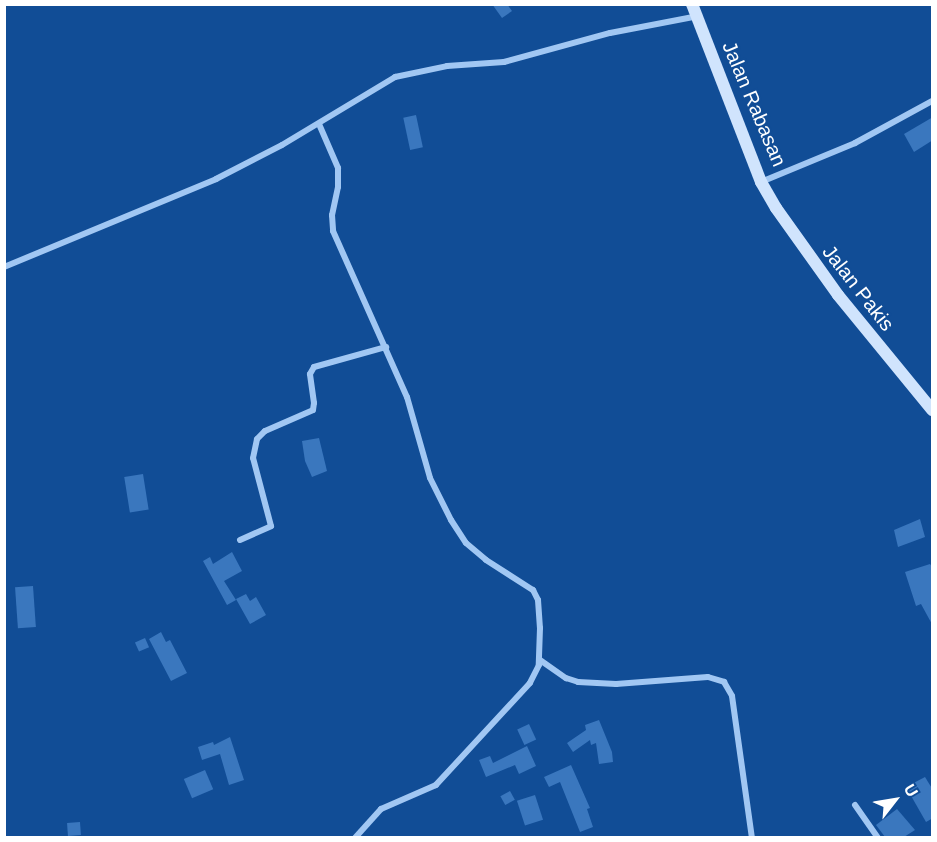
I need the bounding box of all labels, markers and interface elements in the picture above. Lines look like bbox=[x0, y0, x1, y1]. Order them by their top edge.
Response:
street label: Jalan Rabasan bbox=[717, 38, 791, 170]
street label: Jalan Pakis bbox=[817, 240, 899, 336]
north arrow bbox=[865, 770, 925, 830]
text: U bbox=[901, 781, 921, 800]

